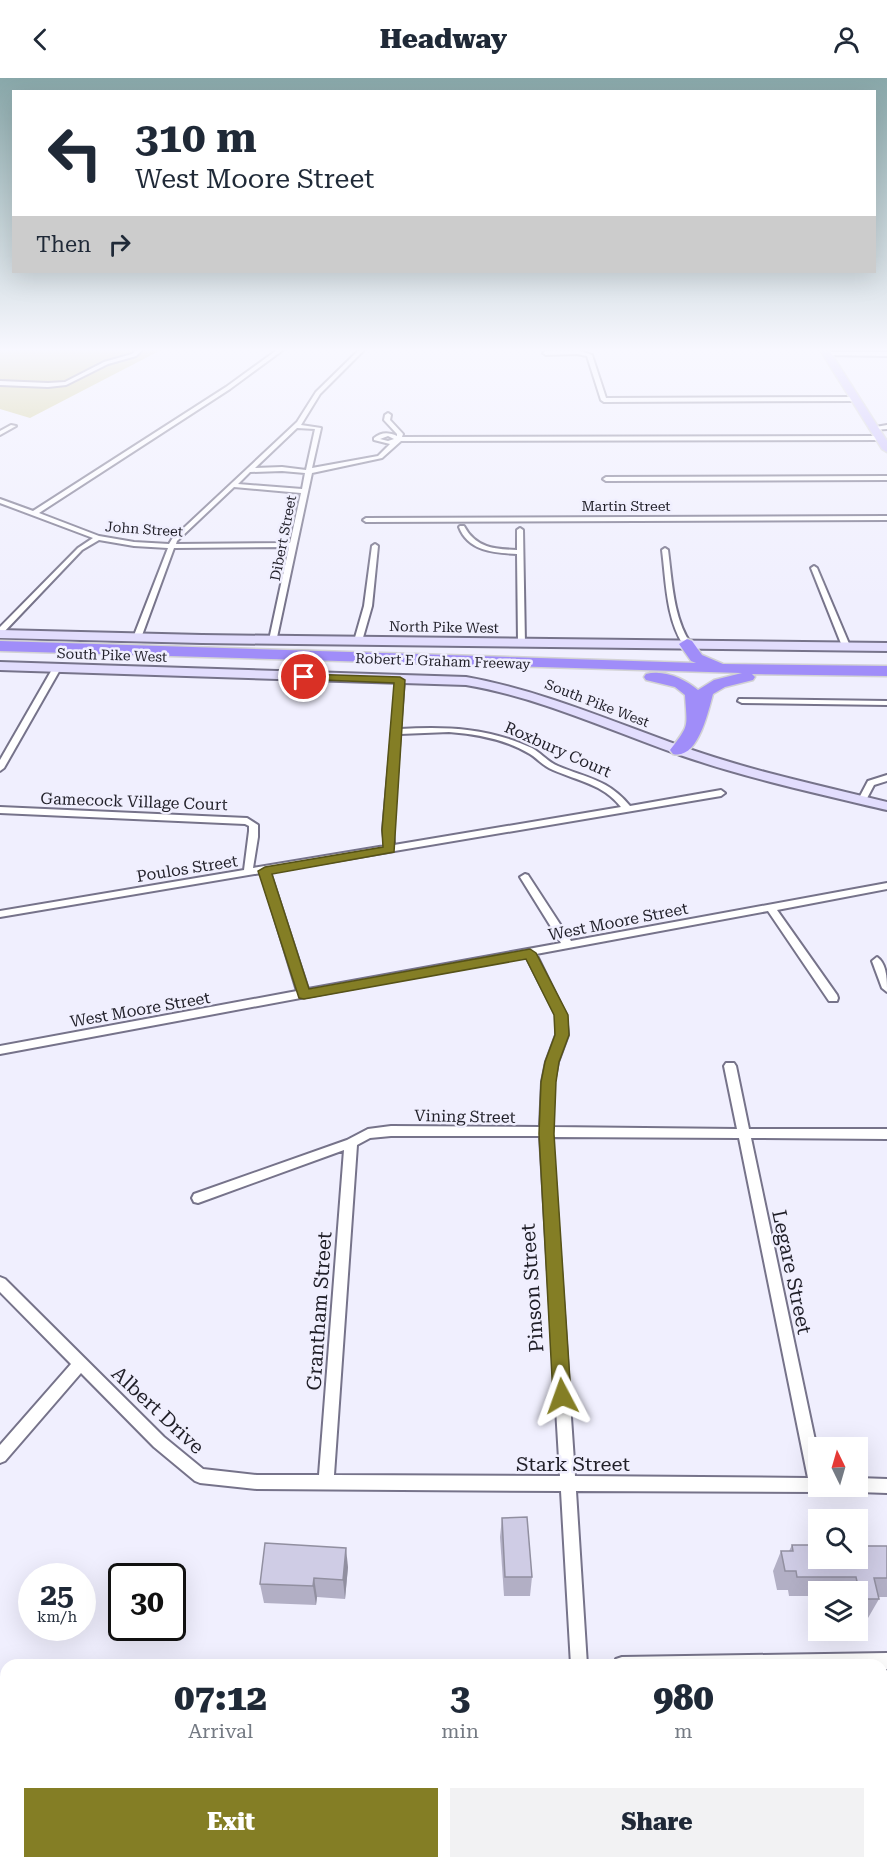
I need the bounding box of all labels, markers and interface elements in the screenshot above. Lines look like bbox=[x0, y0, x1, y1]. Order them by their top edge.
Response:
icon: back bbox=[24, 23, 57, 56]
text: Headway bbox=[380, 23, 507, 55]
icon: person bbox=[830, 23, 863, 56]
text: 310 m bbox=[135, 113, 257, 162]
icon: left bbox=[36, 114, 114, 192]
text: West Moore Street bbox=[135, 163, 374, 195]
icon: right bbox=[103, 228, 136, 261]
text: Then bbox=[36, 232, 91, 257]
street label: Dibert Street bbox=[267, 494, 299, 582]
street label: Martin Street bbox=[581, 498, 671, 514]
street label: John Street bbox=[104, 518, 184, 540]
street label: North Pike West bbox=[389, 618, 499, 636]
street label: South Pike West bbox=[57, 645, 167, 665]
street label: Robert E Graham Freeway bbox=[355, 650, 532, 672]
pin bbox=[278, 651, 329, 702]
icon: arrive bbox=[287, 660, 320, 693]
street label: South Pike West bbox=[543, 676, 651, 730]
street label: Roxbury Court bbox=[502, 717, 614, 781]
street label: Gamecock Village Court bbox=[40, 789, 228, 814]
street label: Poulos Street bbox=[135, 851, 239, 886]
street label: West Moore Street bbox=[547, 899, 690, 944]
street label: West Moore Street bbox=[69, 988, 212, 1031]
street label: Vining Street bbox=[414, 1106, 516, 1127]
street label: Legare Street bbox=[767, 1208, 817, 1337]
street label: Pinson Street bbox=[515, 1222, 548, 1353]
street label: Grantham Street bbox=[301, 1230, 337, 1391]
street label: Albert Drive bbox=[107, 1361, 209, 1459]
position arrow bbox=[530, 1364, 594, 1428]
north arrow bbox=[808, 1437, 868, 1497]
map controls bbox=[808, 1437, 868, 1641]
street label: Stark Street bbox=[516, 1452, 630, 1476]
button: search bbox=[808, 1509, 868, 1569]
speed limit sign: 30 bbox=[108, 1563, 186, 1641]
text: 25 bbox=[40, 1577, 74, 1612]
button: layers bbox=[808, 1581, 868, 1641]
text: km/h bbox=[37, 1608, 77, 1626]
text: 07:12 bbox=[174, 1677, 267, 1719]
text: 3 bbox=[450, 1677, 470, 1719]
text: 980 bbox=[653, 1677, 714, 1719]
text: Arrival bbox=[188, 1719, 253, 1743]
text: min bbox=[441, 1719, 479, 1743]
text: m bbox=[674, 1719, 693, 1743]
button: Exit bbox=[24, 1788, 438, 1857]
button: Share bbox=[450, 1788, 864, 1857]

